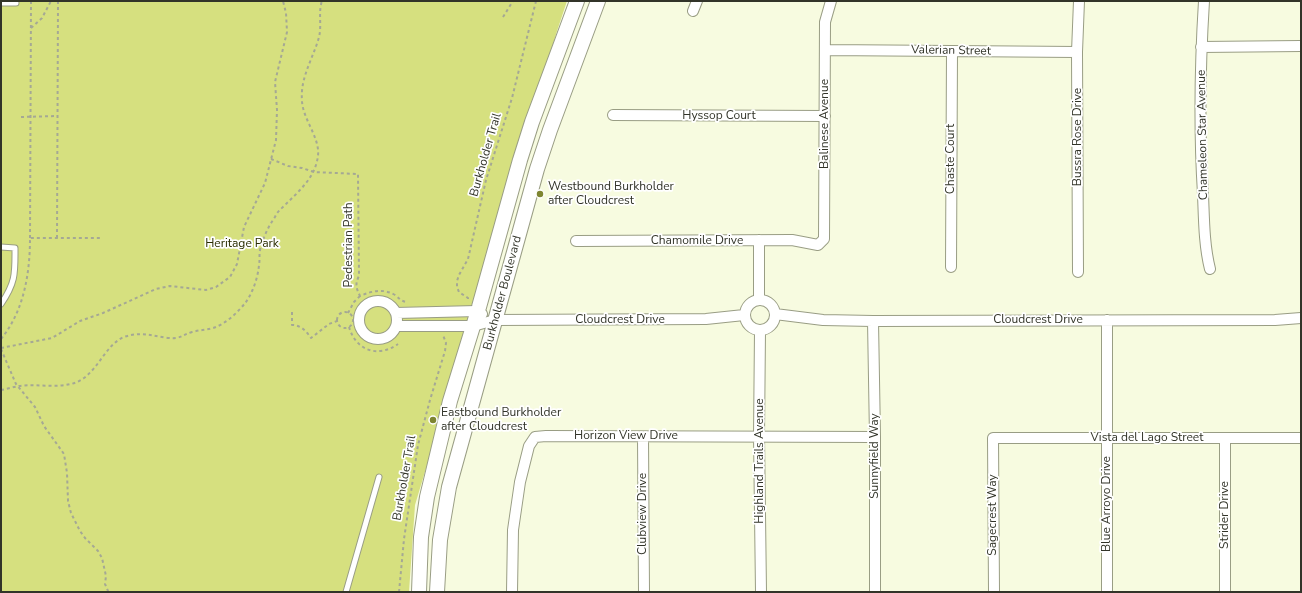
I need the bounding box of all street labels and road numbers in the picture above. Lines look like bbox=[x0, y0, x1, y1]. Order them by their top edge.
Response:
street label: Valerian Street bbox=[911, 43, 991, 59]
street label: Chameleon Star Avenue bbox=[1195, 70, 1211, 200]
street label: Balinese Avenue bbox=[818, 79, 832, 169]
street label: Bussra Rose Drive bbox=[1071, 88, 1085, 186]
street label: Hyssop Court bbox=[682, 109, 756, 123]
street label: Burkholder Trail bbox=[467, 112, 505, 198]
street label: Chaste Court bbox=[944, 124, 958, 194]
street label: Pedestrian Path bbox=[342, 202, 356, 288]
street label: Burkholder Boulevard bbox=[481, 234, 525, 352]
street label: Chamomile Drive bbox=[651, 234, 743, 248]
street label: Cloudcrest Drive bbox=[575, 313, 665, 327]
street label: Cloudcrest Drive bbox=[993, 313, 1083, 327]
street label: Highland Trails Avenue bbox=[753, 398, 767, 524]
street label: Sunnyfield Way bbox=[868, 413, 882, 499]
street label: Horizon View Drive bbox=[574, 429, 678, 443]
street label: Vista del Lago Street bbox=[1091, 431, 1203, 445]
street label: Burkholder Trail bbox=[390, 434, 420, 522]
street label: Blue Arroyo Drive bbox=[1100, 456, 1114, 552]
street label: Clubview Drive bbox=[636, 473, 650, 555]
street label: Sagecrest Way bbox=[986, 474, 1000, 556]
street label: Strider Drive bbox=[1218, 481, 1232, 549]

